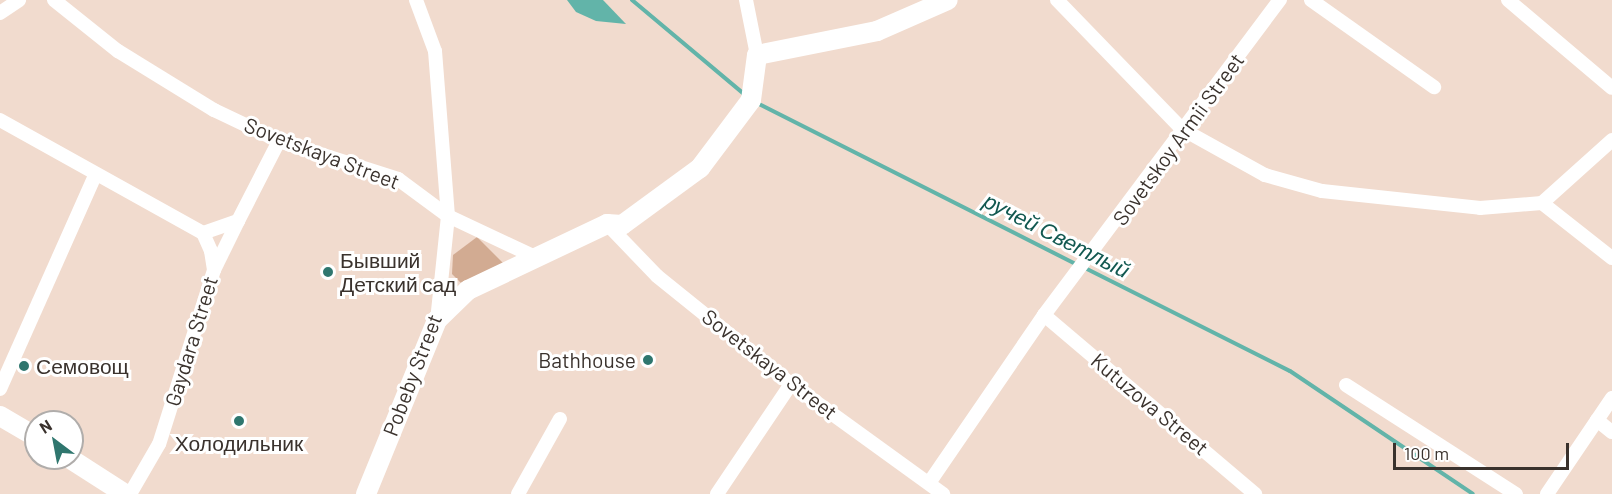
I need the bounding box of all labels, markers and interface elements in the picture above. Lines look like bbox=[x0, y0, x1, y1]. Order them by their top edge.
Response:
street label: Sovetskoy Armii Street bbox=[1107, 48, 1249, 230]
street label: Sovetskaya Street bbox=[241, 112, 403, 194]
water label: ручей Светлый bbox=[980, 187, 1134, 283]
place label: Бывший Детский сад bbox=[340, 247, 456, 297]
marker: Бывший Детский сад bbox=[321, 265, 335, 279]
street label: Gaydara Street bbox=[159, 273, 223, 409]
street label: Sovetskaya Street bbox=[697, 303, 843, 425]
street label: Pobeby Street bbox=[377, 311, 447, 439]
place label: Bathhouse bbox=[538, 347, 636, 373]
street label: Kutuzova Street bbox=[1086, 348, 1214, 460]
place label: Семовощ bbox=[36, 353, 129, 379]
marker: Bathhouse bbox=[641, 353, 655, 367]
marker: Семовощ bbox=[17, 359, 31, 373]
north arrow bbox=[24, 410, 84, 470]
marker: Холодильник bbox=[232, 414, 246, 428]
text: N bbox=[36, 415, 55, 437]
place label: Холодильник bbox=[175, 430, 303, 456]
scale bar bbox=[1396, 431, 1572, 469]
text: 100 m bbox=[1404, 442, 1449, 464]

